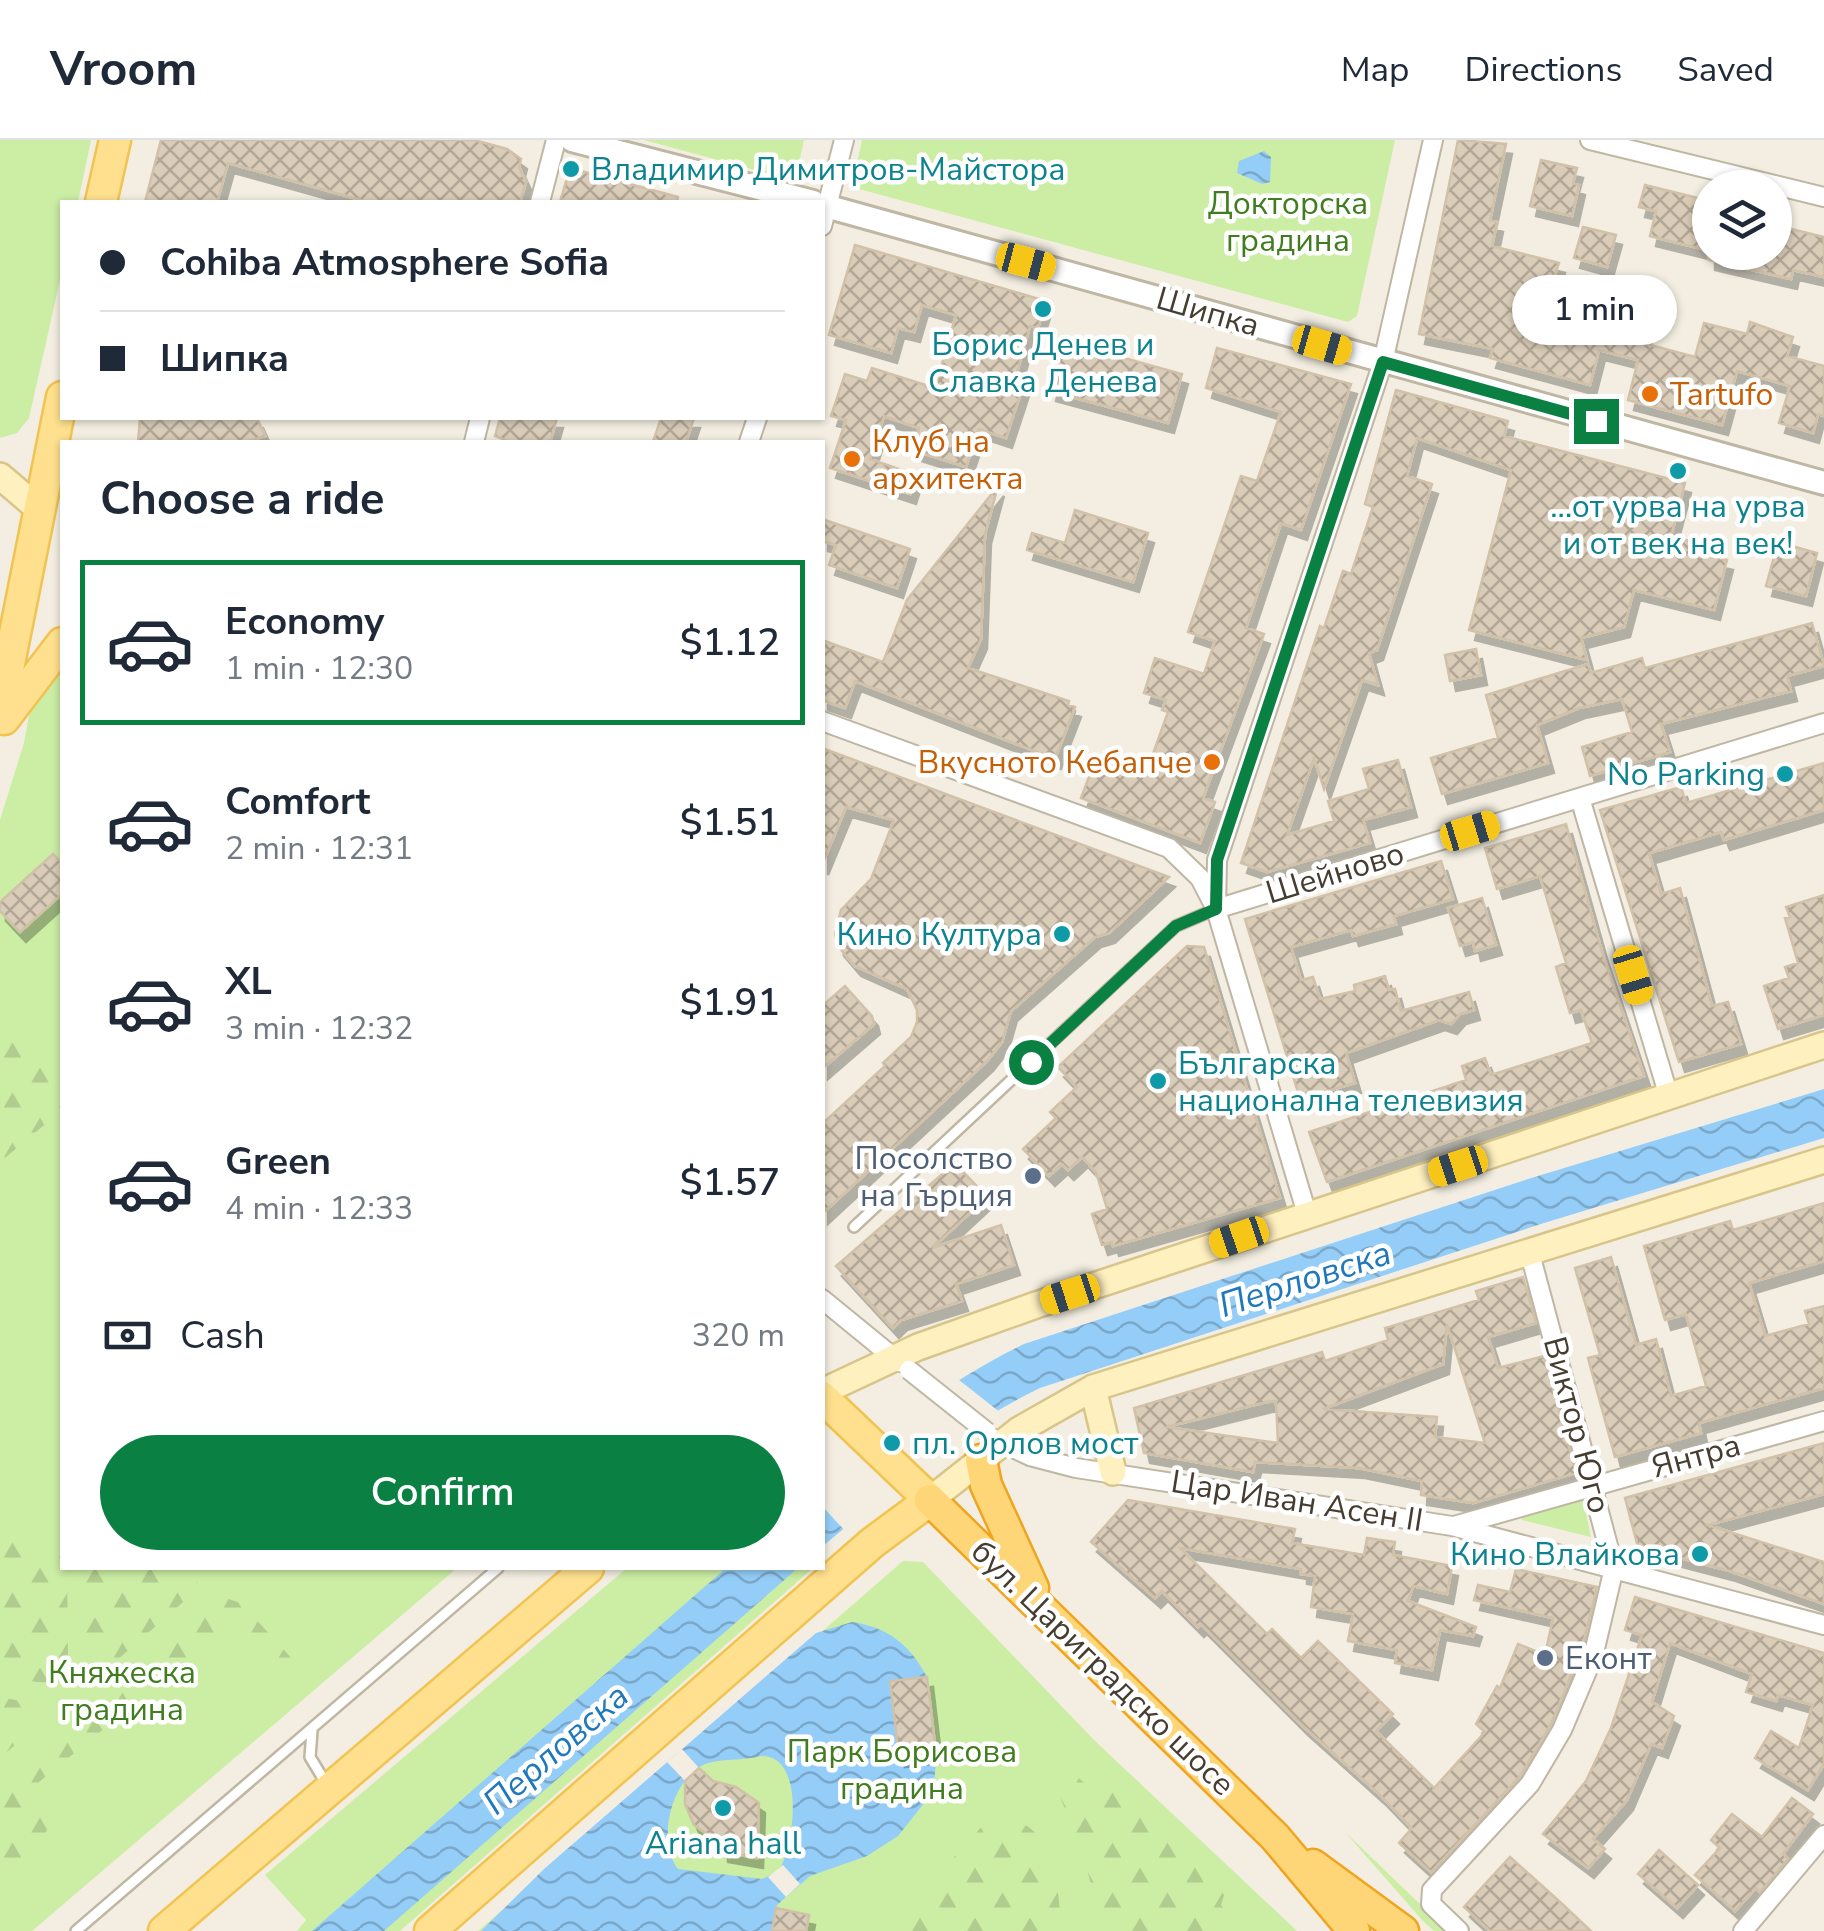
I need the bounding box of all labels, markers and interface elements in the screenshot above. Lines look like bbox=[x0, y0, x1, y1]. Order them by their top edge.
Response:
text: Vroom bbox=[50, 36, 197, 102]
text: Map bbox=[1341, 46, 1410, 93]
text: Directions bbox=[1465, 46, 1622, 93]
text: Saved bbox=[1677, 46, 1774, 93]
place label: Владимир Димитров-Майстора bbox=[591, 148, 1066, 191]
marker: Владимир Димитров-Майстора bbox=[560, 158, 582, 180]
map controls bbox=[1692, 170, 1792, 270]
button: layers bbox=[1692, 170, 1792, 270]
park label: Докторска градина bbox=[1208, 182, 1368, 262]
text: Cohiba Atmosphere Sofia bbox=[160, 237, 609, 288]
car bbox=[993, 240, 1059, 284]
callout: 1 min bbox=[1514, 276, 1678, 346]
street label: Шипка bbox=[1152, 277, 1264, 347]
text: 1 min bbox=[1554, 288, 1635, 331]
marker: Борис Денев и Славка Денева bbox=[1032, 298, 1054, 320]
car bbox=[1289, 322, 1355, 368]
place label: Борис Денев и Славка Денева bbox=[928, 323, 1158, 403]
text: Шипка bbox=[160, 333, 289, 384]
place label: Tartufo bbox=[1670, 373, 1773, 416]
marker: Tartufo bbox=[1639, 383, 1661, 405]
route end bbox=[1574, 399, 1619, 444]
place label: Клуб на архитекта bbox=[872, 420, 1024, 500]
marker: Клуб на архитекта bbox=[841, 448, 863, 470]
marker: ...от урва на урва и от век на век! bbox=[1667, 460, 1689, 482]
text: Choose a ride bbox=[100, 469, 385, 530]
place label: ...от урва на урва и от век на век! bbox=[1550, 485, 1806, 565]
text: Economy bbox=[225, 596, 384, 647]
icon: car bbox=[105, 598, 195, 688]
text: $1.12 bbox=[680, 617, 780, 668]
text: 1 min · 12:30 bbox=[225, 647, 413, 690]
place label: Вкусното Кебапче bbox=[918, 741, 1192, 784]
marker: Вкусното Кебапче bbox=[1201, 751, 1223, 773]
place label: No Parking bbox=[1607, 753, 1765, 796]
marker: No Parking bbox=[1774, 763, 1796, 785]
text: Comfort bbox=[225, 776, 370, 827]
icon: car bbox=[105, 778, 195, 868]
text: $1.51 bbox=[680, 797, 780, 848]
car bbox=[1437, 808, 1503, 854]
text: 2 min · 12:31 bbox=[225, 827, 413, 870]
street label: Шейново bbox=[1261, 832, 1409, 914]
place label: Кино Култура bbox=[836, 913, 1042, 956]
marker: Кино Култура bbox=[1051, 923, 1073, 945]
car bbox=[1610, 942, 1656, 1008]
text: XL bbox=[225, 956, 272, 1007]
icon: car bbox=[105, 958, 195, 1048]
text: $1.91 bbox=[680, 977, 780, 1028]
text: 3 min · 12:32 bbox=[225, 1007, 413, 1050]
route start bbox=[1009, 1040, 1054, 1085]
place label: Българска национална телевизия bbox=[1178, 1042, 1524, 1122]
marker: Българска национална телевизия bbox=[1147, 1070, 1169, 1092]
text: Green bbox=[225, 1136, 331, 1187]
place label: Посолство на Гърция bbox=[854, 1137, 1013, 1217]
icon: car bbox=[105, 1138, 195, 1228]
car bbox=[1425, 1142, 1491, 1190]
text: $1.57 bbox=[680, 1157, 780, 1208]
marker: Посолство на Гърция bbox=[1022, 1165, 1044, 1187]
text: 4 min · 12:33 bbox=[225, 1187, 413, 1230]
car bbox=[1206, 1213, 1272, 1261]
water label: Перловска bbox=[1213, 1229, 1397, 1329]
car bbox=[1037, 1270, 1103, 1318]
icon: cash bbox=[100, 1308, 155, 1363]
text: Cash bbox=[180, 1310, 265, 1361]
text: 320 m bbox=[692, 1314, 785, 1357]
street label: Виктор Юго bbox=[1533, 1332, 1621, 1518]
place label: пл. Орлов мост bbox=[912, 1422, 1139, 1465]
street label: Янтра bbox=[1647, 1424, 1745, 1488]
marker: пл. Орлов мост bbox=[881, 1432, 903, 1454]
button: Confirm bbox=[100, 1435, 785, 1550]
street label: Цар Иван Асен II bbox=[1168, 1460, 1426, 1542]
street label: бул. Цариградско шосе bbox=[962, 1530, 1244, 1806]
place label: Кино Влайкова bbox=[1450, 1533, 1680, 1576]
marker: Кино Влайкова bbox=[1689, 1543, 1711, 1565]
place label: Еконт bbox=[1565, 1637, 1652, 1680]
marker: Еконт bbox=[1534, 1647, 1556, 1669]
park label: Княжеска градина bbox=[48, 1651, 196, 1731]
water label: Перловска bbox=[473, 1673, 639, 1825]
park label: Парк Борисова градина bbox=[787, 1730, 1017, 1810]
marker: Ariana hall bbox=[712, 1797, 734, 1819]
place label: Ariana hall bbox=[645, 1822, 802, 1865]

